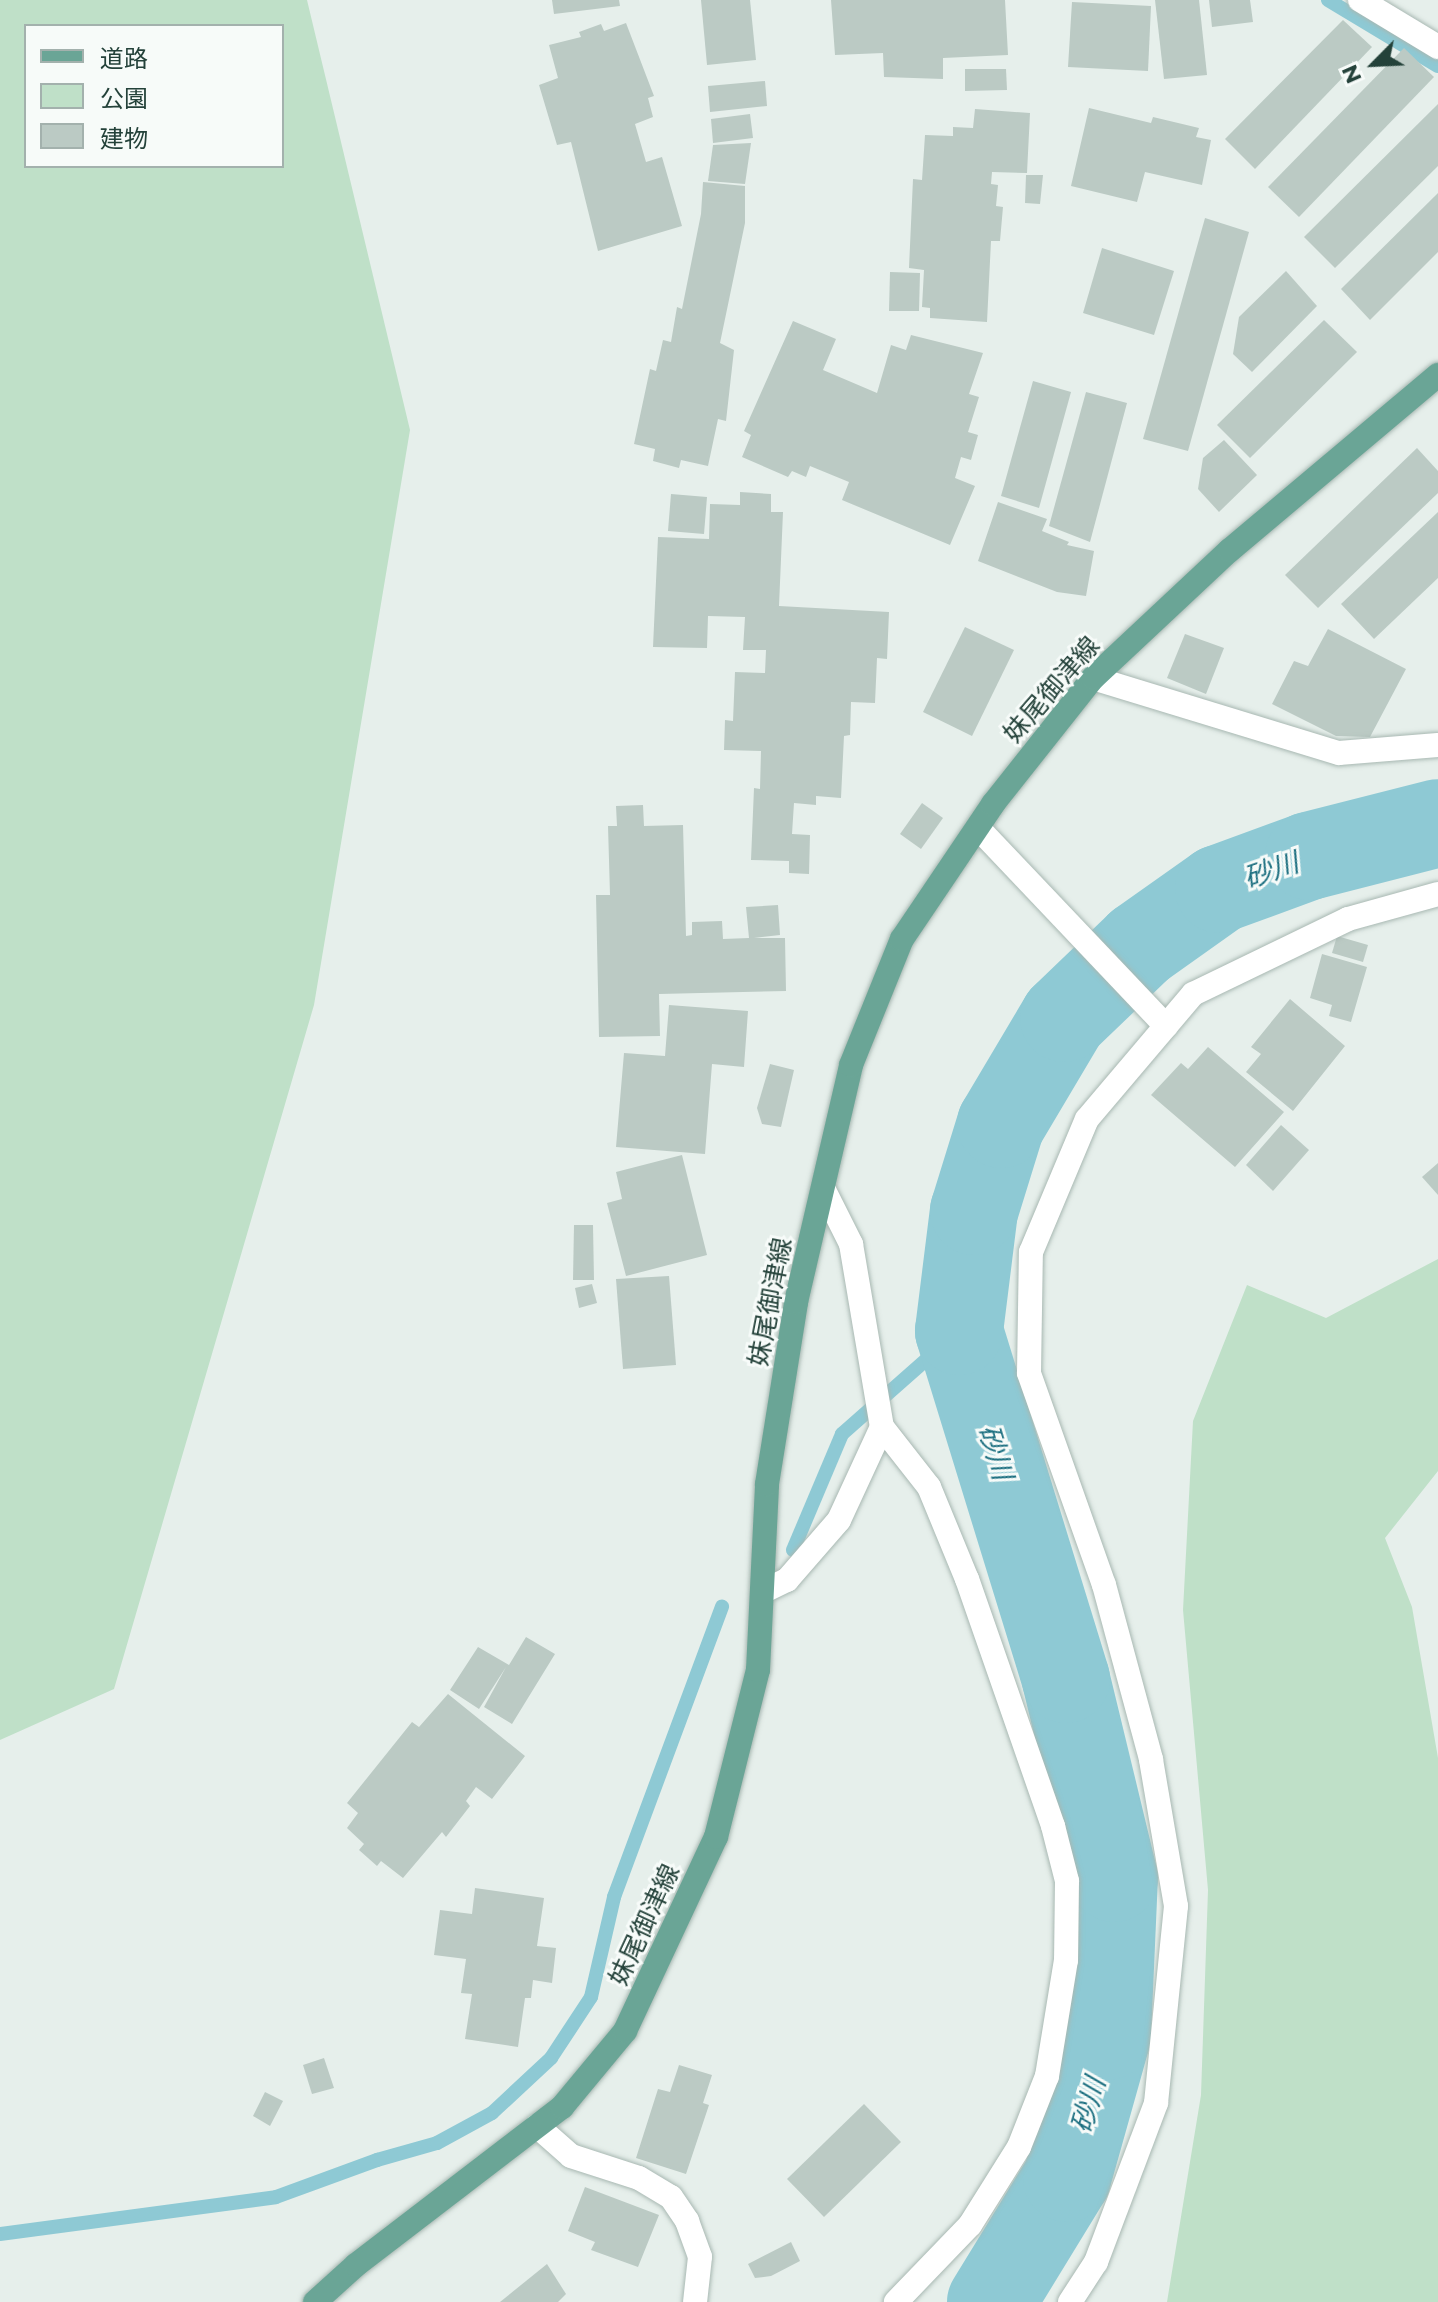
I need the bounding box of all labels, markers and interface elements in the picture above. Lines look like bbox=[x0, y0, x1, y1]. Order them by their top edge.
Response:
legend bbox=[24, 24, 284, 168]
north arrow bbox=[1334, 24, 1414, 104]
text: 道路 bbox=[100, 44, 148, 73]
text: N bbox=[1336, 60, 1368, 88]
text: 公園 bbox=[100, 84, 148, 113]
text: 建物 bbox=[100, 124, 148, 153]
street label: 妹尾御津線 bbox=[998, 631, 1106, 749]
water label: 砂川 bbox=[1239, 845, 1303, 895]
street label: 妹尾御津線 bbox=[743, 1235, 799, 1369]
water label: 砂川 bbox=[972, 1420, 1020, 1484]
street label: 妹尾御津線 bbox=[603, 1859, 687, 1991]
water label: 砂川 bbox=[1064, 2073, 1112, 2137]

